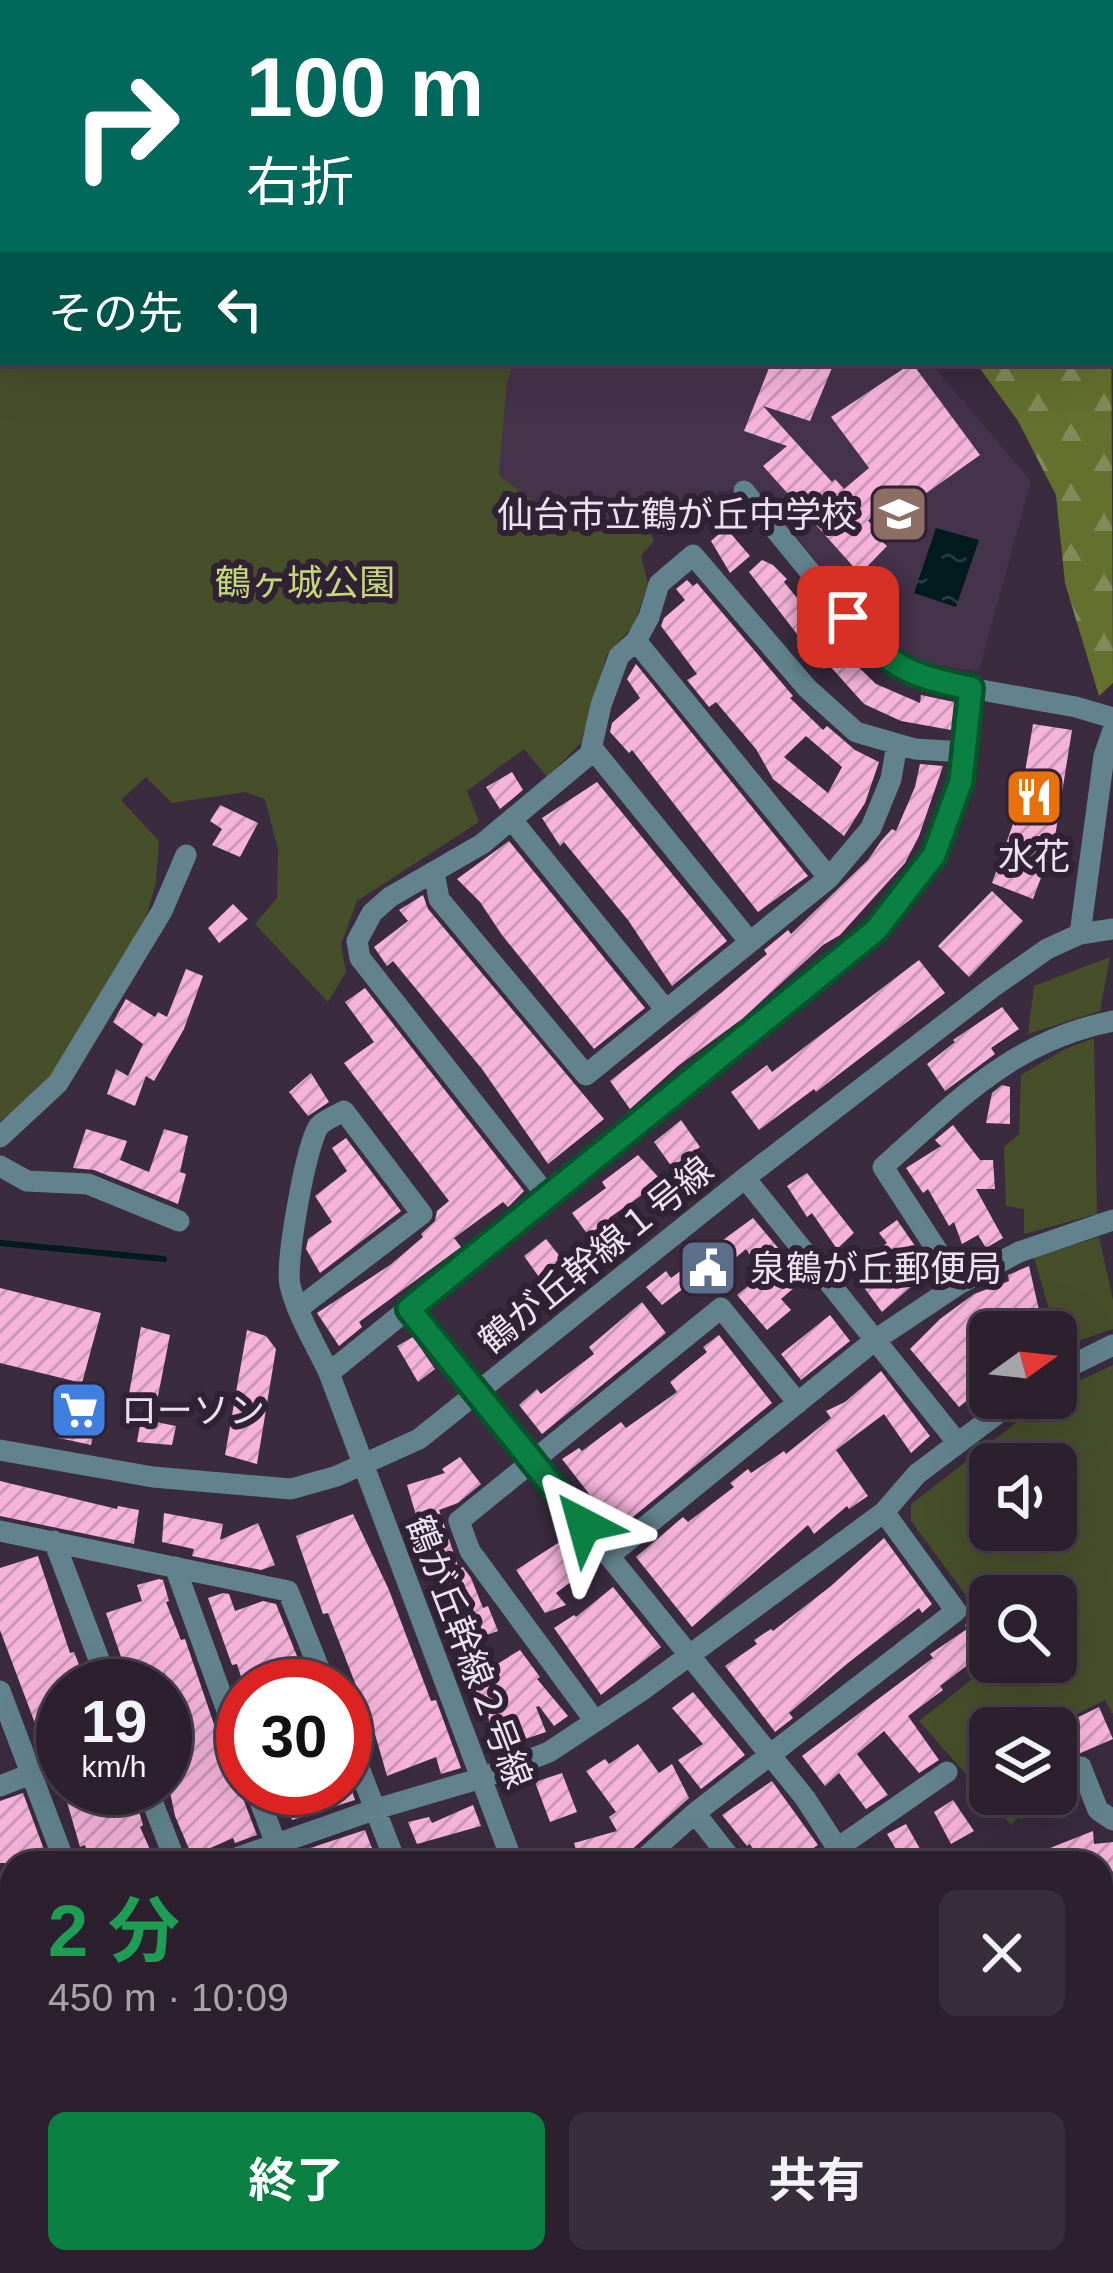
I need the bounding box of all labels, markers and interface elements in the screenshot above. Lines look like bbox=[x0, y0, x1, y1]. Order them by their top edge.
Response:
text: 100 m bbox=[246, 40, 484, 134]
icon: right bbox=[48, 48, 204, 204]
text: 右折 bbox=[246, 152, 354, 212]
icon: left bbox=[207, 276, 273, 342]
text: その先 bbox=[48, 288, 183, 339]
school or university icon: 仙台市立鶴が丘中学校 bbox=[868, 483, 930, 545]
place label: 仙台市立鶴が丘中学校 bbox=[497, 494, 857, 535]
park label: 鶴ヶ城公園 bbox=[215, 562, 395, 603]
pin bbox=[797, 566, 899, 668]
icon: arrive bbox=[815, 584, 881, 650]
restaurant icon: 水花 bbox=[1003, 766, 1065, 828]
place label: 水花 bbox=[998, 836, 1070, 877]
street label: 鶴が丘幹線１号線 bbox=[471, 1148, 721, 1362]
public building icon: 泉鶴が丘郵便局 bbox=[677, 1237, 739, 1299]
place label: 泉鶴が丘郵便局 bbox=[750, 1248, 1002, 1289]
north arrow bbox=[969, 1311, 1077, 1419]
map controls bbox=[969, 1311, 1077, 1815]
supermarket icon: ローソン bbox=[48, 1379, 110, 1441]
place label: ローソン bbox=[121, 1390, 265, 1431]
button: sound bbox=[969, 1443, 1077, 1551]
position arrow bbox=[521, 1462, 647, 1588]
street label: 鶴が丘幹線２号線 bbox=[398, 1510, 540, 1794]
button: search bbox=[969, 1575, 1077, 1683]
speed limit sign: 30 bbox=[216, 1659, 372, 1815]
text: 19 bbox=[81, 1688, 147, 1755]
button: layers bbox=[969, 1707, 1077, 1815]
text: km/h bbox=[81, 1750, 147, 1783]
button: close bbox=[939, 1890, 1065, 2016]
text: 2 分 bbox=[48, 1891, 180, 1971]
text: 450 m · 10:09 bbox=[48, 1976, 289, 2019]
button: 終了 bbox=[48, 2112, 545, 2250]
button: 共有 bbox=[569, 2112, 1065, 2250]

